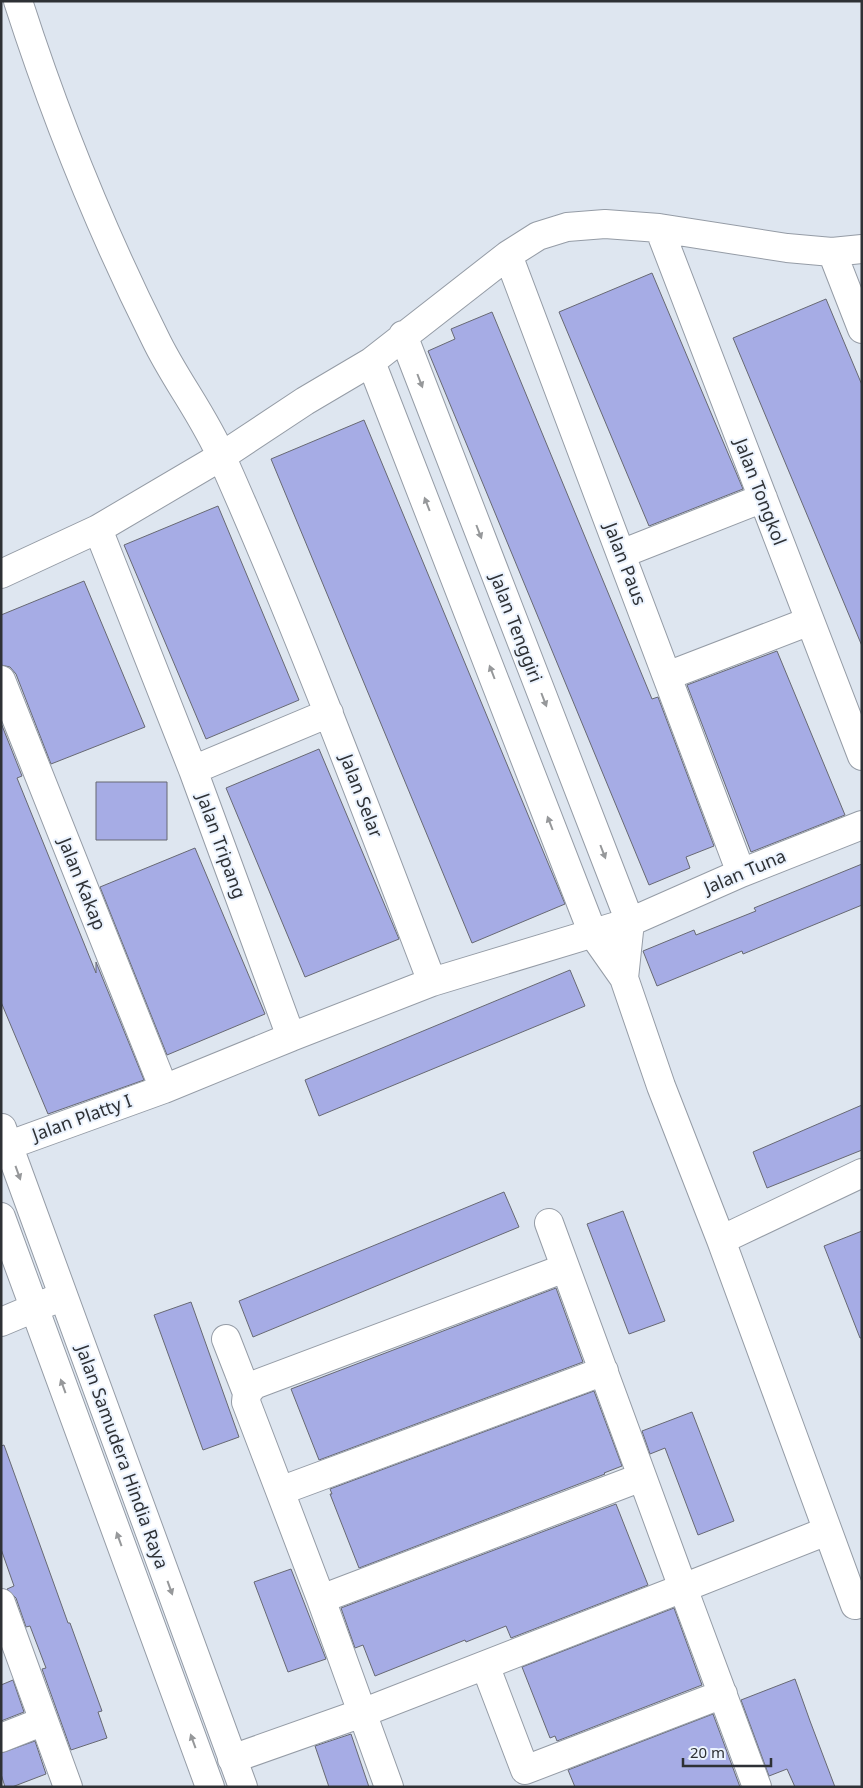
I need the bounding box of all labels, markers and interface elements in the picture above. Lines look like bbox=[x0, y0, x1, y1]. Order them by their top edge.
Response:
one-way arrow bbox=[416, 374, 424, 389]
street label: Jalan Tongkol bbox=[729, 433, 792, 548]
one-way arrow bbox=[422, 497, 430, 511]
street label: Jalan Paus bbox=[599, 517, 653, 608]
one-way arrow bbox=[475, 525, 483, 540]
street label: Jalan Tenggiri bbox=[485, 568, 549, 685]
one-way arrow bbox=[487, 665, 495, 679]
one-way arrow bbox=[540, 693, 548, 708]
street label: Jalan Selar bbox=[334, 748, 389, 841]
street label: Jalan Tripang bbox=[191, 788, 252, 901]
one-way arrow bbox=[546, 816, 554, 830]
street label: Jalan Kakap bbox=[53, 832, 112, 933]
street label: Jalan Tuna bbox=[698, 843, 789, 900]
one-way arrow bbox=[600, 844, 607, 859]
street label: Jalan Platty I bbox=[27, 1088, 135, 1147]
one-way arrow bbox=[15, 1165, 22, 1180]
street label: Jalan Samudera Hindia Raya bbox=[70, 1339, 175, 1572]
one-way arrow bbox=[59, 1379, 66, 1394]
one-way arrow bbox=[115, 1531, 123, 1546]
one-way arrow bbox=[166, 1581, 174, 1596]
one-way arrow bbox=[189, 1733, 197, 1748]
scale bar bbox=[683, 1736, 770, 1768]
text: 20 m bbox=[690, 1742, 725, 1762]

